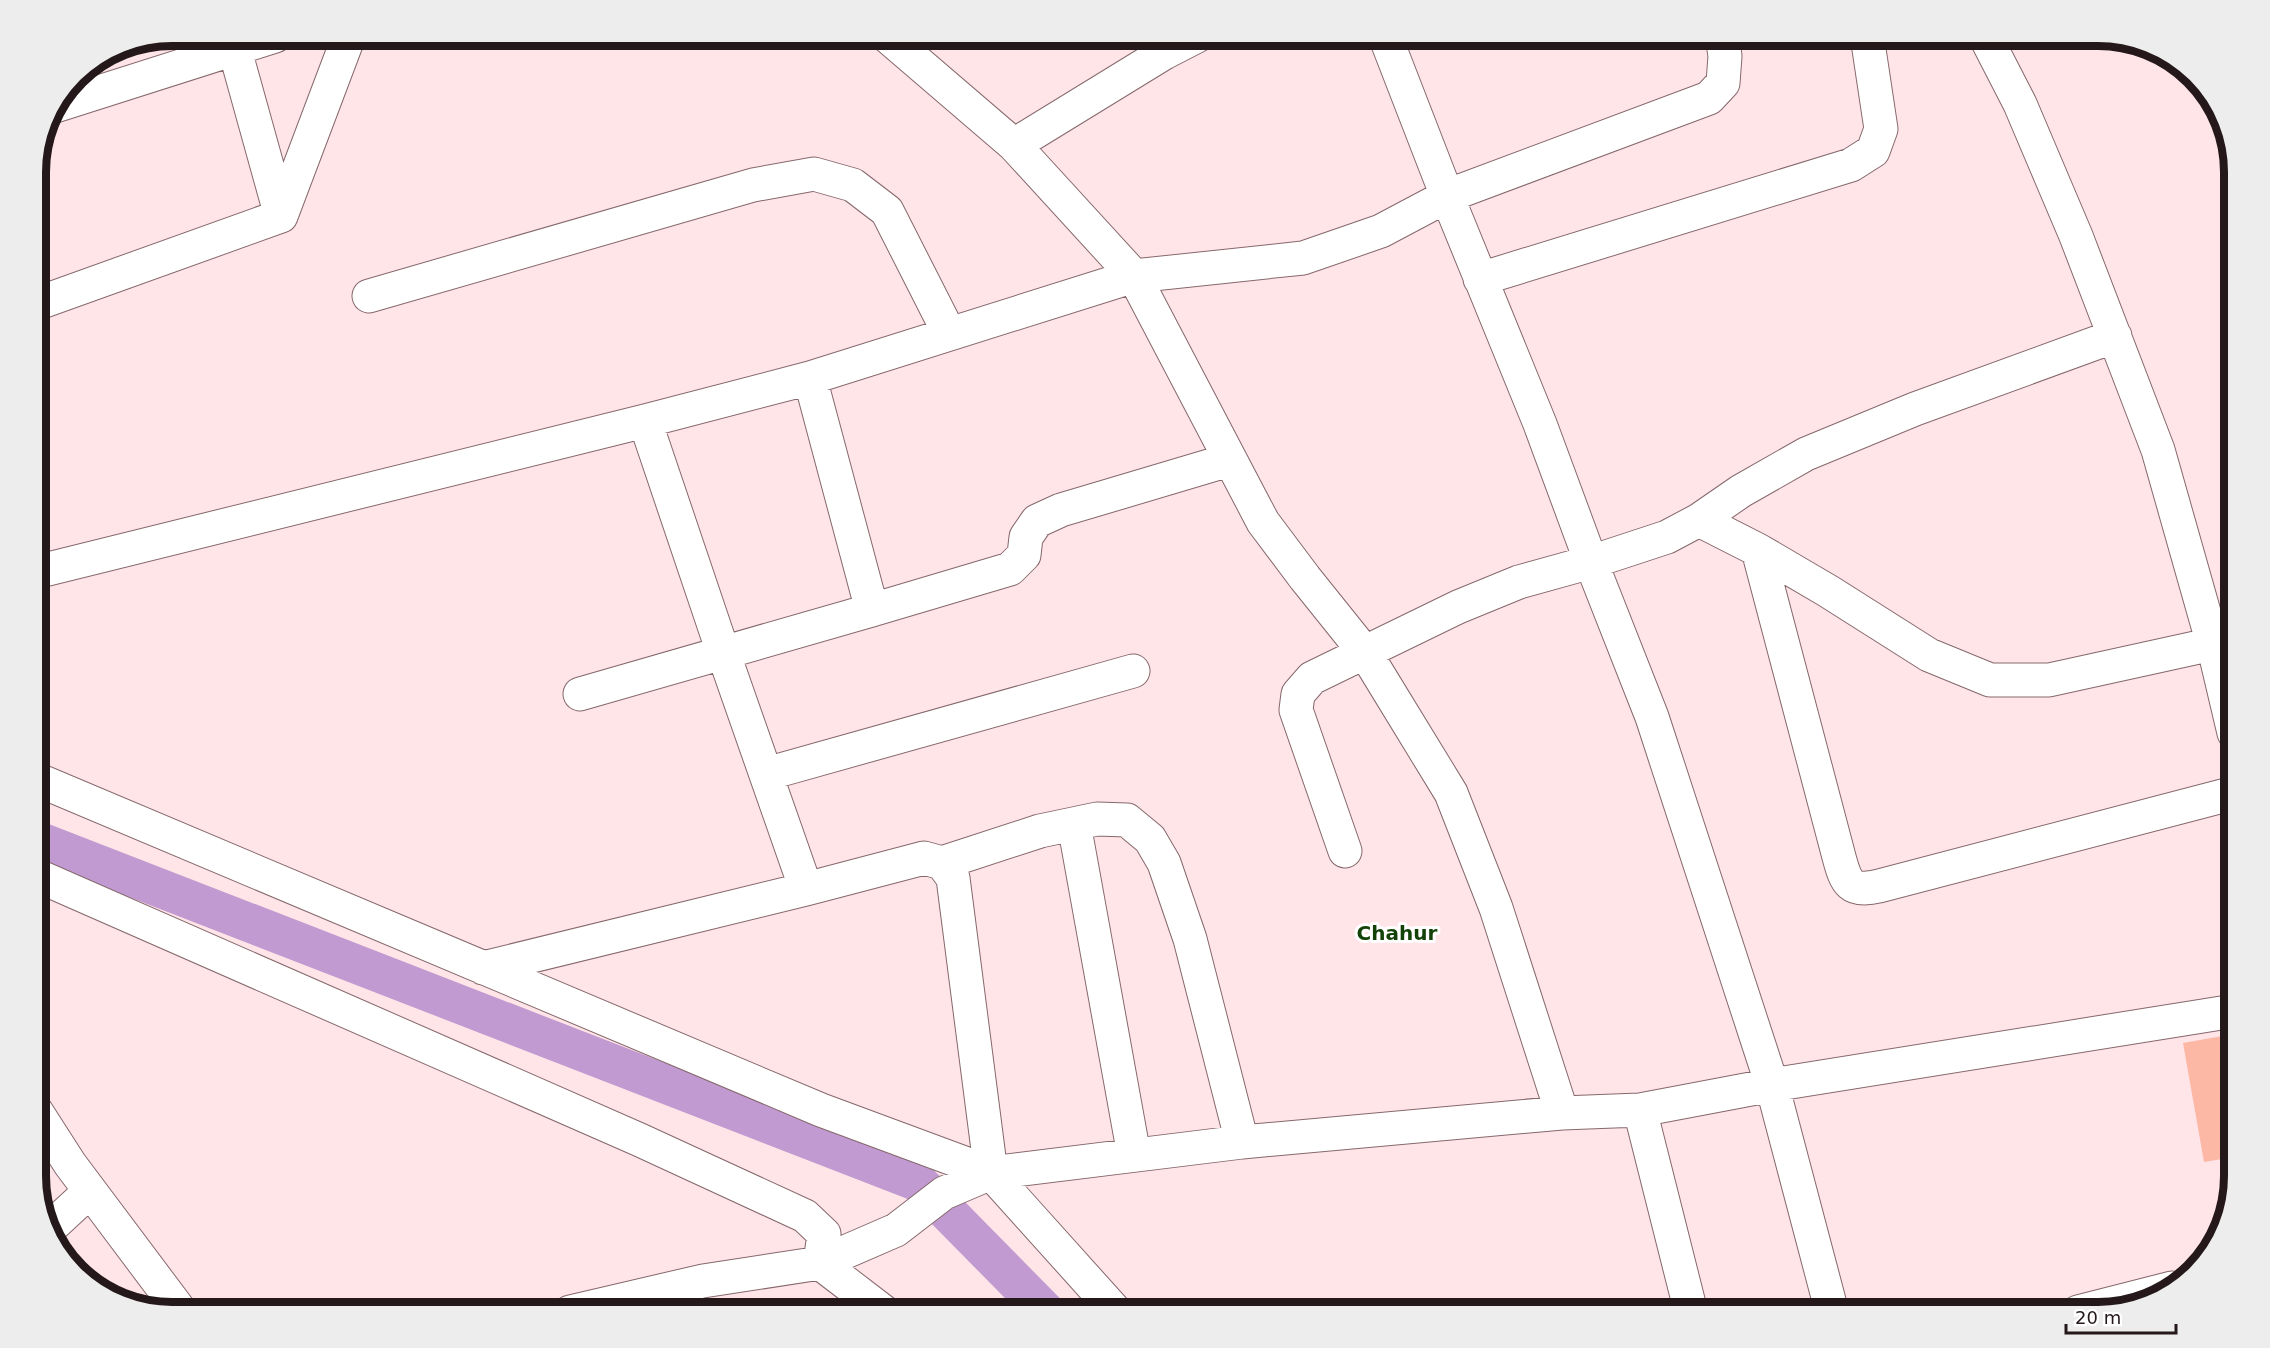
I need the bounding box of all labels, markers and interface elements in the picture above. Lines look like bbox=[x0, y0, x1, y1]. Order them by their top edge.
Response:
district label: Chahur bbox=[1357, 921, 1438, 945]
scale bar bbox=[2066, 1297, 2176, 1335]
text: 20 m bbox=[2075, 1307, 2121, 1328]

